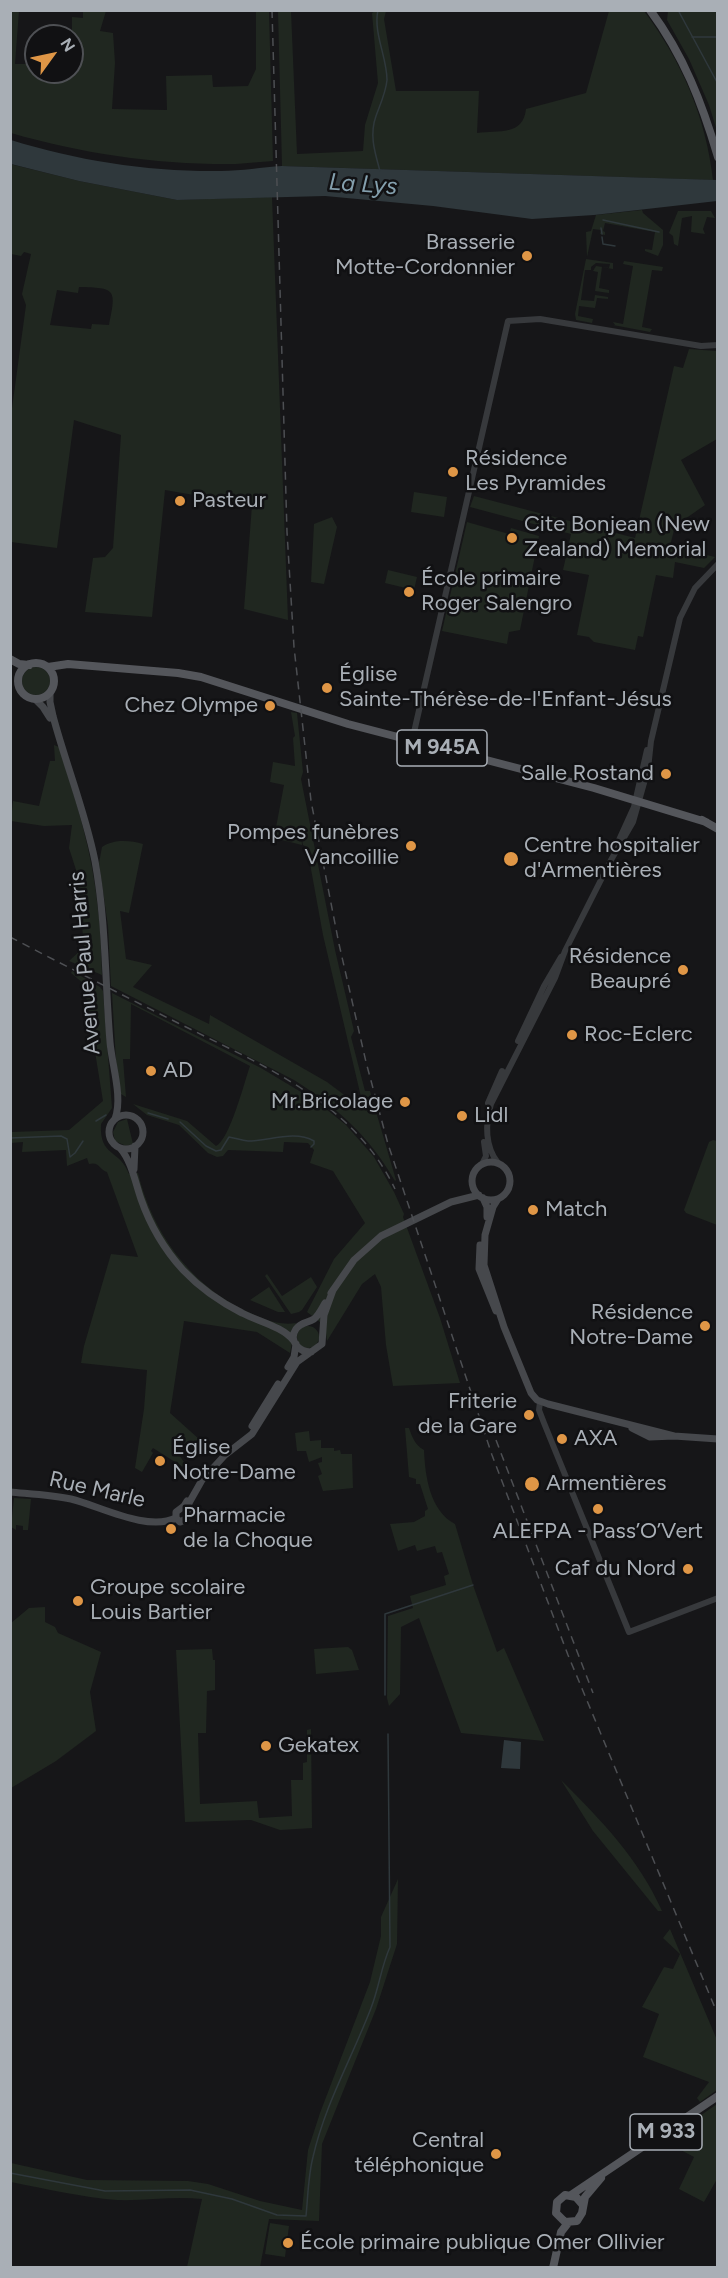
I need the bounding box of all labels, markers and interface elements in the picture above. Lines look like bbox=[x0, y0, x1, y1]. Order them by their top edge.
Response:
north arrow bbox=[24, 24, 84, 84]
text: N bbox=[57, 35, 79, 55]
water label: La Lys bbox=[328, 168, 398, 202]
place label: Brasserie Motte-Cordonnier bbox=[335, 230, 515, 282]
marker: Brasserie Motte-Cordonnier bbox=[520, 249, 534, 263]
place label: Résidence Les Pyramides bbox=[465, 446, 606, 498]
marker: Résidence Les Pyramides bbox=[446, 465, 460, 479]
place label: Pasteur bbox=[192, 488, 266, 514]
marker: Pasteur bbox=[173, 494, 187, 508]
place label: Cite Bonjean (New Zealand) Memorial bbox=[524, 512, 710, 564]
marker: Cite Bonjean (New Zealand) Memorial bbox=[505, 531, 519, 545]
place label: École primaire Roger Salengro bbox=[421, 566, 572, 618]
marker: École primaire Roger Salengro bbox=[402, 585, 416, 599]
place label: Église Sainte-Thérèse-de-l'Enfant-Jésus bbox=[339, 662, 672, 714]
marker: Église Sainte-Thérèse-de-l'Enfant-Jésus bbox=[320, 681, 334, 695]
place label: Chez Olympe bbox=[124, 693, 258, 719]
marker: Chez Olympe bbox=[263, 699, 277, 713]
road number: M 945A bbox=[397, 730, 487, 766]
place label: Salle Rostand bbox=[521, 761, 654, 787]
marker: Salle Rostand bbox=[659, 767, 673, 781]
place label: Pompes funèbres Vancoillie bbox=[227, 820, 399, 872]
place label: Centre hospitalier d'Armentières bbox=[524, 833, 700, 884]
marker: Pompes funèbres Vancoillie bbox=[404, 839, 418, 853]
marker: Centre hospitalier d'Armentières bbox=[502, 850, 520, 868]
street label: Avenue Paul Harris bbox=[64, 870, 106, 1056]
place label: Résidence Beaupré bbox=[569, 944, 671, 996]
marker: Résidence Beaupré bbox=[676, 963, 690, 977]
place label: Roc-Eclerc bbox=[584, 1022, 693, 1048]
marker: Roc-Eclerc bbox=[565, 1028, 579, 1042]
place label: AD bbox=[163, 1058, 193, 1084]
marker: AD bbox=[144, 1064, 158, 1078]
place label: Mr.Bricolage bbox=[271, 1089, 393, 1115]
marker: Mr.Bricolage bbox=[398, 1095, 412, 1109]
place label: Lidl bbox=[474, 1103, 508, 1129]
marker: Lidl bbox=[455, 1109, 469, 1123]
place label: Match bbox=[545, 1197, 607, 1223]
marker: Match bbox=[526, 1203, 540, 1217]
place label: Résidence Notre-Dame bbox=[569, 1300, 693, 1352]
marker: Résidence Notre-Dame bbox=[698, 1319, 712, 1333]
place label: Friterie de la Gare bbox=[418, 1389, 517, 1440]
marker: Friterie de la Gare bbox=[522, 1408, 536, 1422]
place label: AXA bbox=[574, 1426, 617, 1452]
marker: AXA bbox=[555, 1432, 569, 1446]
place label: Église Notre-Dame bbox=[172, 1435, 296, 1486]
marker: Église Notre-Dame bbox=[153, 1454, 167, 1468]
street label: Rue Marle bbox=[46, 1466, 148, 1514]
place label: Armentières bbox=[546, 1471, 666, 1497]
marker: Armentières bbox=[523, 1475, 541, 1493]
marker: ALEFPA - Pass’O’Vert bbox=[591, 1502, 605, 1516]
place label: Pharmacie de la Choque bbox=[183, 1503, 313, 1554]
place label: ALEFPA - Pass’O’Vert bbox=[493, 1519, 703, 1545]
marker: Pharmacie de la Choque bbox=[164, 1522, 178, 1536]
place label: Caf du Nord bbox=[555, 1556, 676, 1582]
marker: Caf du Nord bbox=[681, 1562, 695, 1576]
place label: Groupe scolaire Louis Bartier bbox=[90, 1575, 245, 1627]
marker: Groupe scolaire Louis Bartier bbox=[71, 1594, 85, 1608]
place label: Gekatex bbox=[278, 1733, 359, 1759]
marker: Gekatex bbox=[259, 1739, 273, 1753]
road number: M 933 bbox=[630, 2114, 702, 2150]
place label: Central téléphonique bbox=[354, 2128, 484, 2180]
marker: Central téléphonique bbox=[489, 2147, 503, 2161]
place label: École primaire publique Omer Ollivier bbox=[300, 2230, 665, 2256]
marker: École primaire publique Omer Ollivier bbox=[281, 2236, 295, 2250]

